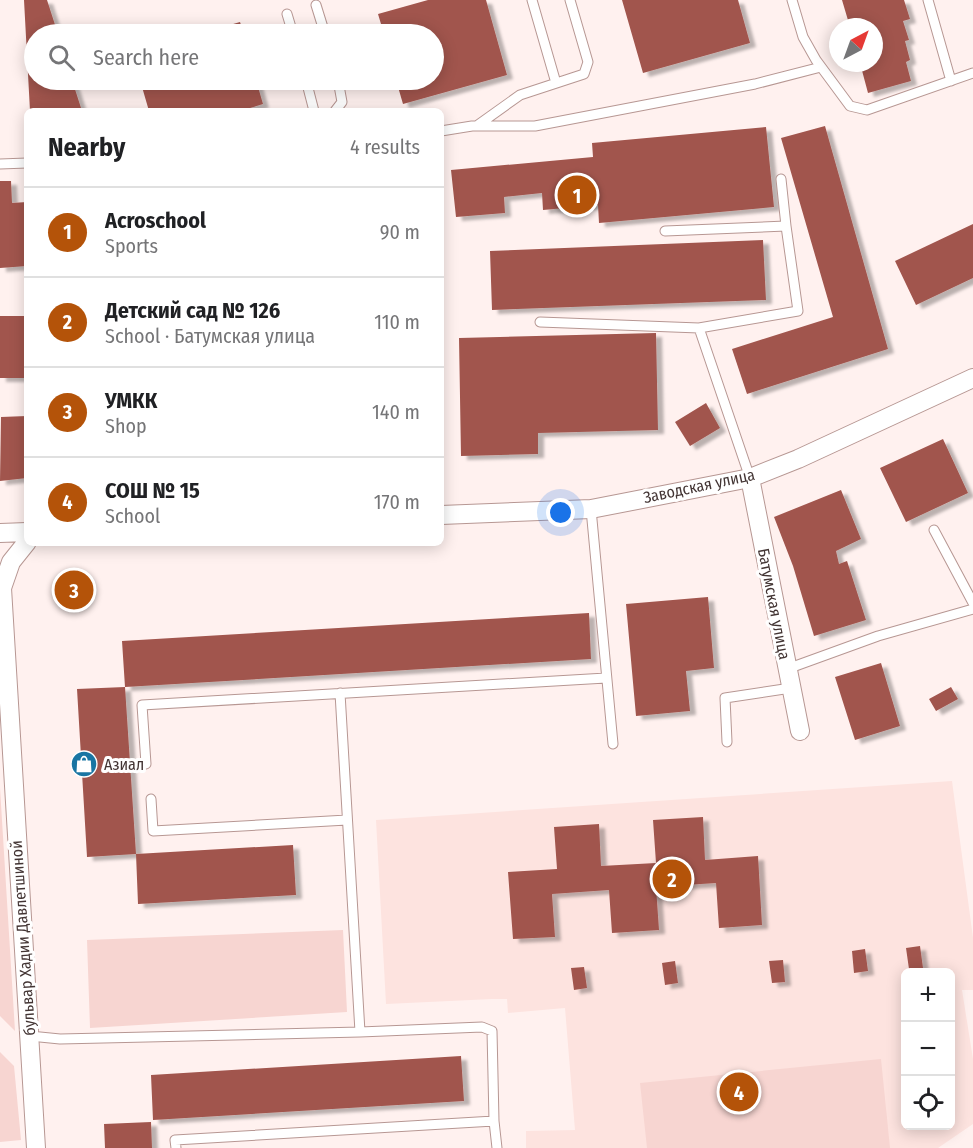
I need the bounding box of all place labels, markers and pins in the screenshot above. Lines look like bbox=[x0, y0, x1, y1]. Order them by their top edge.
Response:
pin: 1 bbox=[558, 172, 596, 218]
pin: 3 bbox=[54, 568, 94, 612]
shop icon: Азиал bbox=[69, 749, 99, 779]
place label: Азиал bbox=[104, 755, 144, 774]
pin: 2 bbox=[652, 856, 692, 902]
pin: 4 bbox=[720, 1070, 758, 1114]

